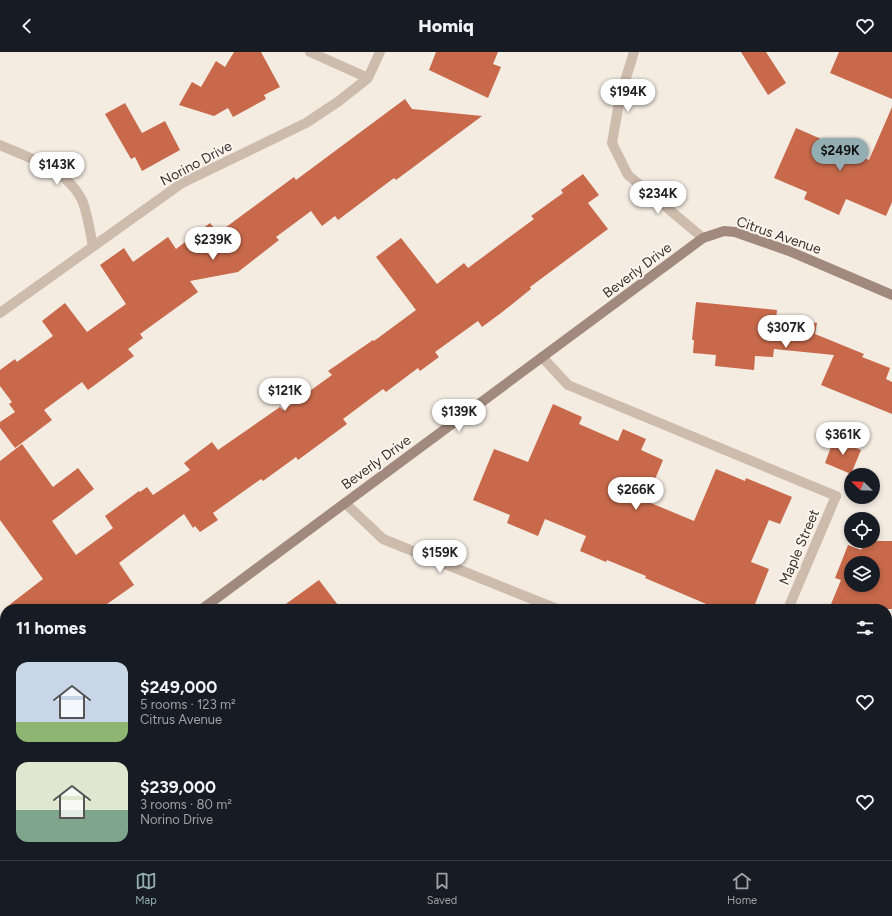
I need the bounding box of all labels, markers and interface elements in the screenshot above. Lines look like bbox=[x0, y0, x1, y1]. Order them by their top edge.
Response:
icon: back bbox=[16, 15, 38, 37]
text: Homiq bbox=[418, 15, 474, 37]
icon: heart bbox=[854, 15, 876, 37]
pin: $194K bbox=[600, 79, 656, 113]
text: $194K bbox=[609, 84, 647, 99]
street label: Norino Drive bbox=[157, 137, 235, 189]
pin: $249K bbox=[812, 138, 868, 172]
text: $249K bbox=[820, 143, 860, 158]
pin: $143K bbox=[29, 152, 85, 186]
text: $143K bbox=[39, 157, 75, 172]
pin: $234K bbox=[630, 181, 686, 215]
text: $234K bbox=[639, 186, 677, 201]
street label: Citrus Avenue bbox=[734, 213, 824, 258]
pin: $239K bbox=[185, 227, 241, 261]
text: $239K bbox=[194, 232, 232, 247]
street label: Beverly Drive bbox=[600, 239, 675, 302]
pin: $307K bbox=[758, 315, 814, 349]
text: $307K bbox=[767, 320, 805, 335]
pin: $121K bbox=[257, 378, 313, 412]
text: $121K bbox=[268, 383, 302, 398]
pin: $139K bbox=[431, 399, 487, 433]
text: $139K bbox=[441, 404, 477, 419]
pin: $361K bbox=[815, 422, 871, 456]
text: $361K bbox=[825, 427, 861, 442]
street label: Beverly Drive bbox=[338, 431, 415, 493]
north arrow bbox=[844, 468, 880, 504]
map controls bbox=[844, 468, 880, 592]
pin: $266K bbox=[608, 477, 664, 511]
text: $266K bbox=[617, 482, 655, 497]
street label: Maple Street bbox=[776, 507, 823, 588]
button: locate bbox=[844, 512, 880, 548]
pin: $159K bbox=[412, 540, 468, 574]
text: $159K bbox=[422, 545, 458, 560]
button: layers bbox=[844, 556, 880, 592]
icon: filters bbox=[854, 617, 876, 639]
text: 11 homes bbox=[16, 618, 86, 638]
text: $249,000 bbox=[140, 677, 217, 697]
icon: home bbox=[48, 678, 96, 726]
icon: heart bbox=[854, 691, 876, 713]
text: 5 rooms · 123 m² bbox=[140, 697, 236, 712]
text: Citrus Avenue bbox=[140, 712, 222, 727]
text: $239,000 bbox=[140, 777, 216, 797]
icon: home bbox=[48, 778, 96, 826]
icon: heart bbox=[854, 791, 876, 813]
text: 3 rooms · 80 m² bbox=[140, 797, 232, 812]
text: Norino Drive bbox=[140, 812, 213, 827]
tab: Map bbox=[135, 870, 157, 907]
tab: Saved bbox=[427, 870, 457, 907]
tab: Home bbox=[727, 870, 757, 907]

